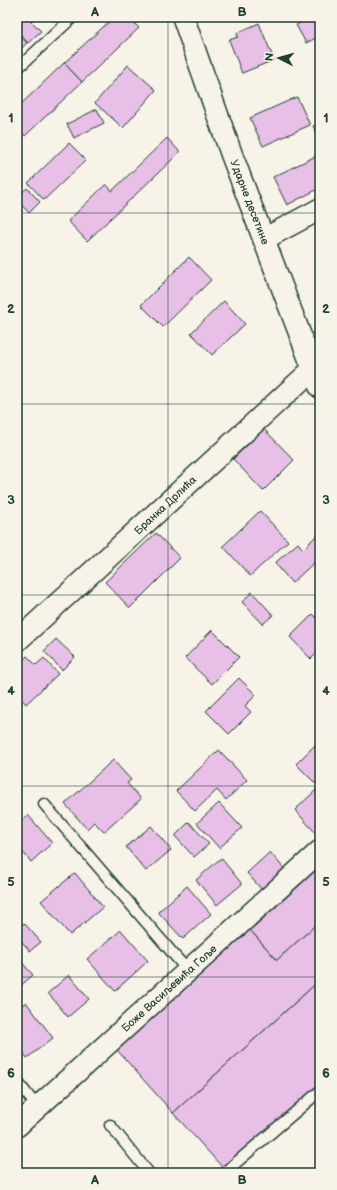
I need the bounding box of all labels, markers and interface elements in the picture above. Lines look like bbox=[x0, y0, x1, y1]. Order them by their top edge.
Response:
text: A bbox=[90, 4, 99, 20]
text: B bbox=[237, 4, 247, 20]
north arrow bbox=[259, 38, 299, 78]
text: N bbox=[263, 52, 276, 62]
text: 1 bbox=[8, 110, 14, 126]
text: 1 bbox=[323, 110, 329, 126]
street label: Ударне десетине bbox=[227, 158, 272, 246]
text: 2 bbox=[7, 301, 15, 317]
text: 2 bbox=[322, 301, 330, 317]
street label: Бранка Дрлића bbox=[132, 473, 199, 537]
text: 3 bbox=[7, 492, 15, 508]
text: 3 bbox=[322, 492, 330, 508]
text: 4 bbox=[7, 683, 15, 699]
text: 4 bbox=[322, 683, 330, 699]
text: 5 bbox=[7, 874, 15, 890]
text: 5 bbox=[322, 874, 330, 890]
street label: Боже Васиљевића Гоље bbox=[119, 942, 220, 1035]
text: 6 bbox=[7, 1065, 15, 1081]
text: 6 bbox=[322, 1065, 330, 1081]
text: A bbox=[90, 1172, 99, 1188]
text: B bbox=[237, 1172, 247, 1188]

